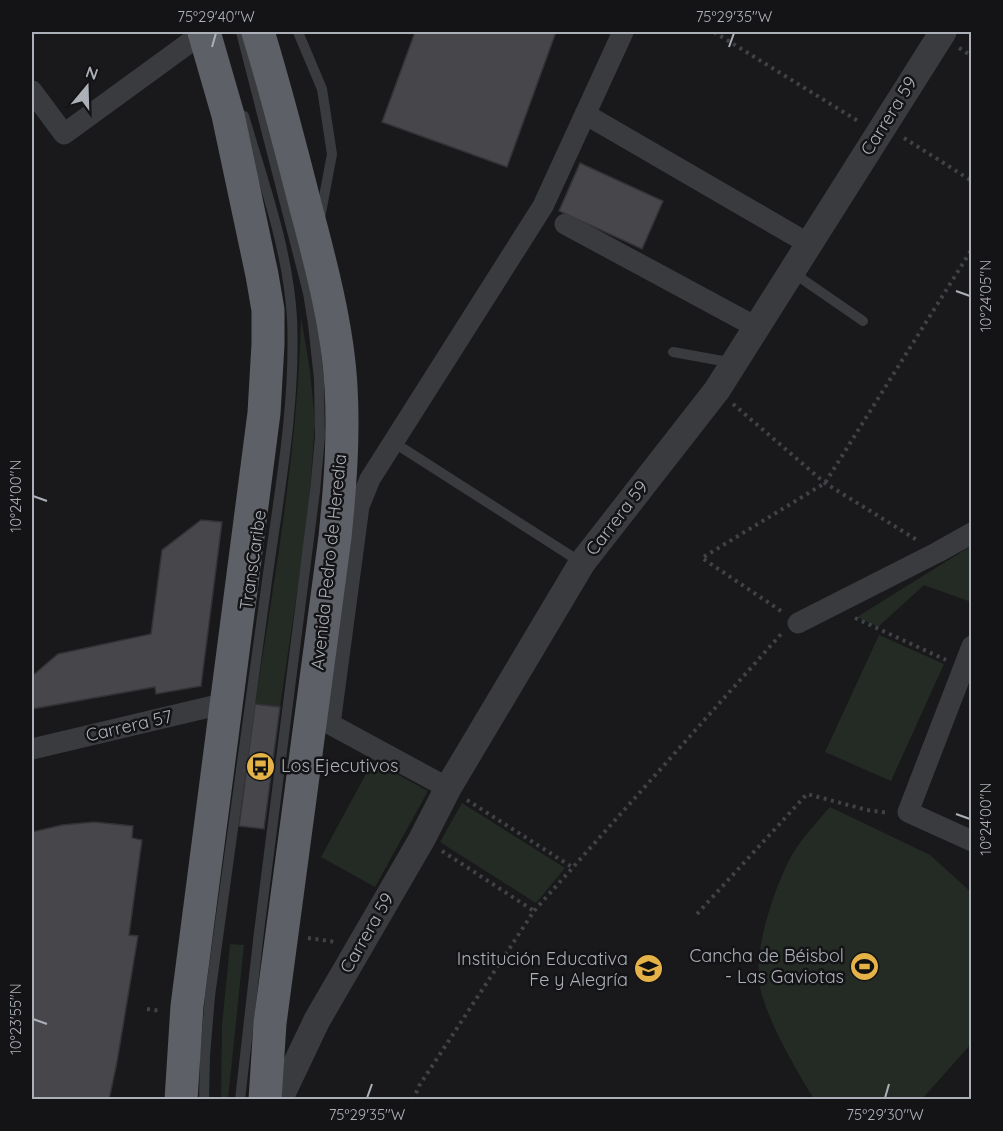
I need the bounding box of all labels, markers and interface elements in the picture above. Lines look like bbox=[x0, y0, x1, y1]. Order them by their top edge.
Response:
text: 75°29'40"W bbox=[177, 7, 255, 26]
text: 75°29'35"W bbox=[696, 7, 773, 26]
north arrow bbox=[57, 57, 117, 117]
text: N bbox=[83, 61, 101, 84]
street label: Carrera 59 bbox=[855, 72, 922, 159]
text: 10°24'05"N bbox=[976, 260, 995, 332]
street label: Avenida Pedro de Heredia bbox=[306, 453, 351, 671]
text: 10°24'00"N bbox=[6, 460, 25, 532]
street label: Carrera 59 bbox=[580, 476, 653, 560]
street label: TransCaribe bbox=[234, 508, 271, 611]
street label: Carrera 57 bbox=[83, 704, 174, 747]
bus stop icon: Los Ejecutivos bbox=[244, 750, 276, 782]
place label: Los Ejecutivos bbox=[281, 754, 398, 777]
text: 10°24'00"N bbox=[976, 783, 995, 855]
street label: Carrera 59 bbox=[334, 889, 399, 977]
place label: Cancha de Béisbol - Las Gaviotas bbox=[689, 944, 844, 988]
place label: Institución Educativa Fe y Alegría bbox=[457, 947, 628, 991]
sports icon: Cancha de Béisbol - Las Gaviotas bbox=[849, 950, 881, 982]
school or university icon: Institución Educativa Fe y Alegría bbox=[633, 953, 665, 985]
text: 10°23'55"N bbox=[6, 983, 25, 1055]
text: 75°29'35"W bbox=[329, 1105, 406, 1124]
text: 75°29'30"W bbox=[846, 1105, 924, 1124]

